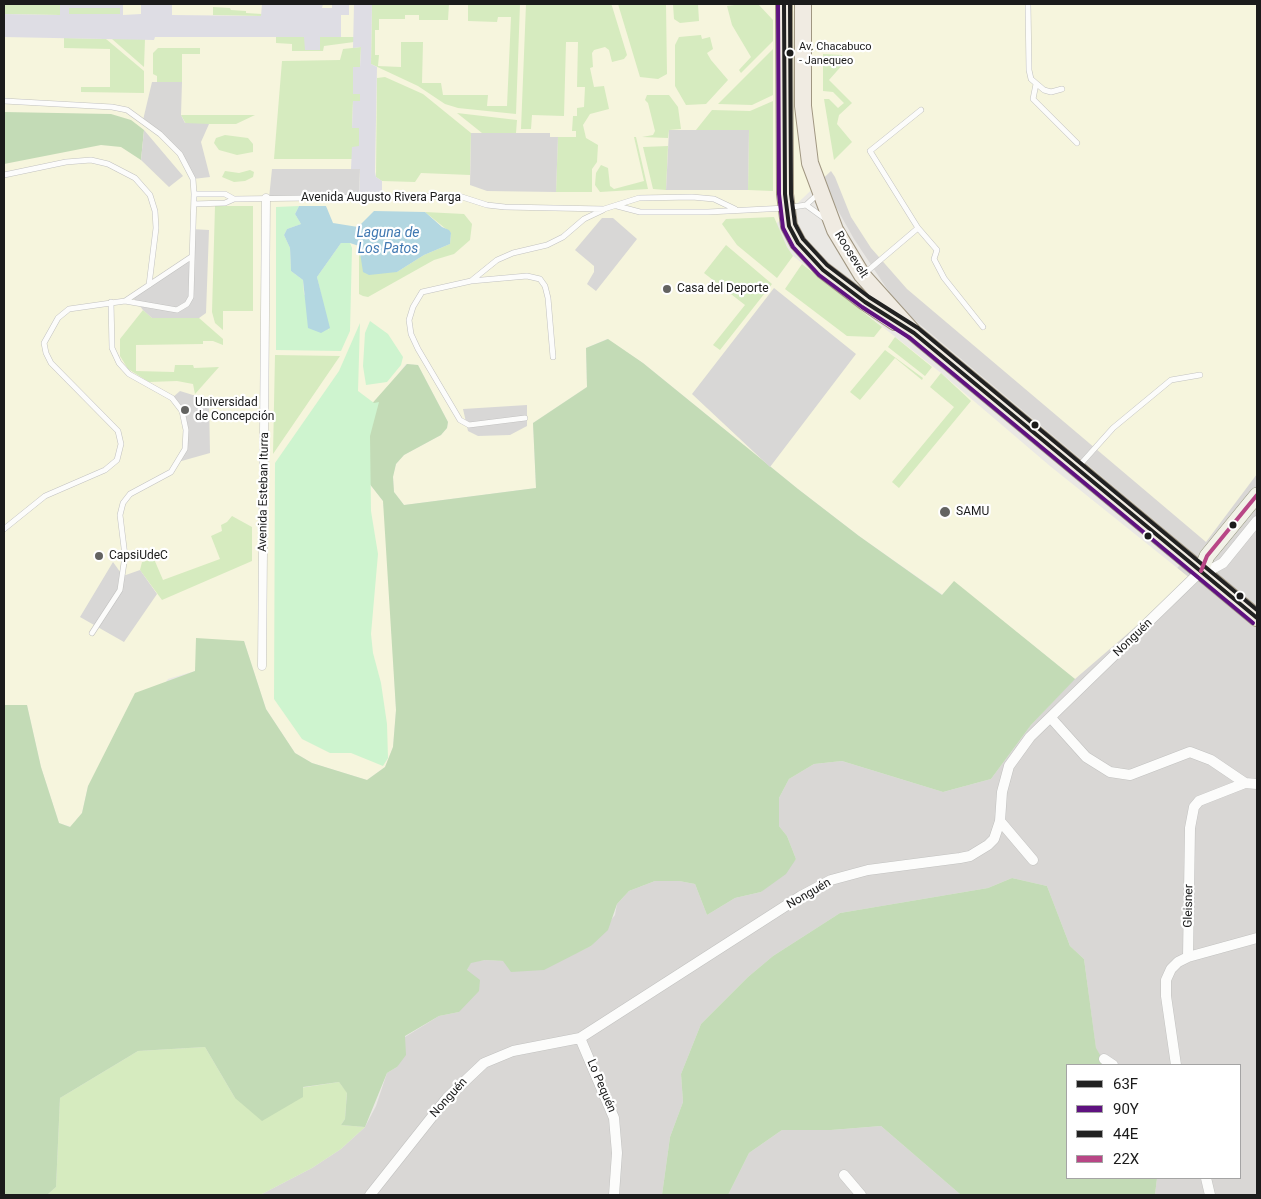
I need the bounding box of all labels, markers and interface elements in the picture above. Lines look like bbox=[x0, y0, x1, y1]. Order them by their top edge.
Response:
place label: Av. Chacabuco - Janequeo bbox=[799, 40, 872, 66]
marker: Av. Chacabuco - Janequeo bbox=[785, 48, 795, 58]
street label: Avenida Augusto Rivera Parga bbox=[301, 191, 461, 205]
water label: Laguna de Los Patos bbox=[356, 225, 419, 258]
street label: Roosevelt bbox=[831, 229, 871, 281]
place label: Casa del Deporte bbox=[677, 282, 769, 296]
marker: Casa del Deporte bbox=[661, 283, 673, 295]
place label: Universidad de Concepción bbox=[195, 396, 274, 424]
marker: Universidad de Concepción bbox=[179, 404, 191, 416]
unlabelled marker bbox=[1030, 420, 1040, 430]
street label: Avenida Esteban Iturra bbox=[256, 432, 272, 552]
marker: SAMU bbox=[938, 505, 952, 519]
place label: SAMU bbox=[956, 505, 989, 519]
unlabelled marker bbox=[1228, 520, 1238, 530]
unlabelled marker bbox=[1143, 531, 1153, 541]
place label: CapsiUdeC bbox=[109, 549, 168, 563]
marker: CapsiUdeC bbox=[93, 550, 105, 562]
unlabelled marker bbox=[1235, 591, 1245, 601]
street label: Nonguén bbox=[1111, 616, 1155, 660]
street label: Nonguén bbox=[784, 876, 834, 912]
street label: Gleisner bbox=[1181, 884, 1197, 928]
street label: Lo Pequén bbox=[583, 1057, 619, 1115]
legend bbox=[1066, 1064, 1241, 1179]
street label: Nonguén bbox=[427, 1075, 471, 1121]
text: 63F bbox=[1113, 1075, 1138, 1093]
text: 90Y bbox=[1113, 1100, 1139, 1118]
text: 44E bbox=[1113, 1125, 1138, 1143]
text: 22X bbox=[1113, 1150, 1139, 1168]

